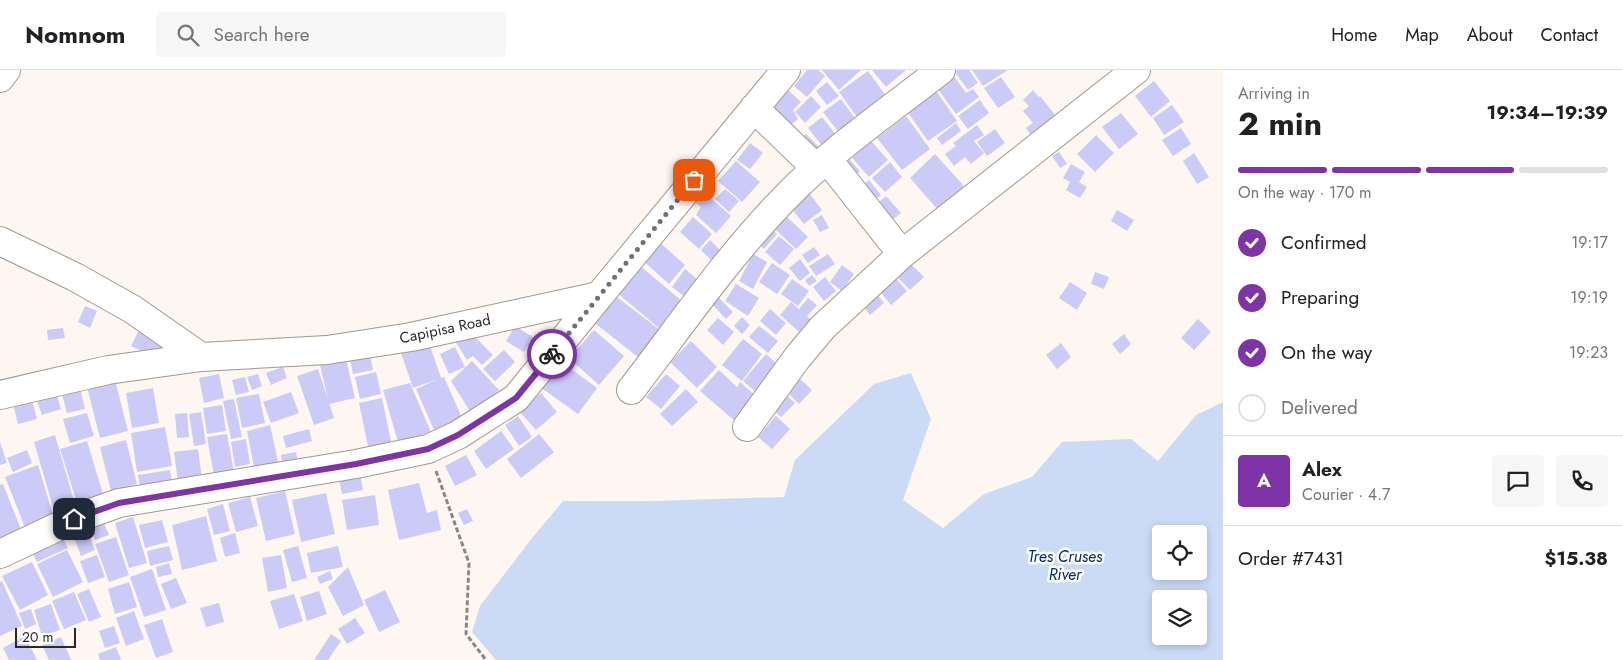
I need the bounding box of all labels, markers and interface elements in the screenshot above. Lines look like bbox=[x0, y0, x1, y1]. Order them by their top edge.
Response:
search box bbox=[156, 12, 506, 57]
text: Nomnom bbox=[25, 17, 126, 52]
icon: search bbox=[174, 21, 202, 49]
text: Search here bbox=[214, 21, 310, 48]
text: Home bbox=[1331, 22, 1377, 48]
text: Map bbox=[1405, 22, 1439, 48]
text: About bbox=[1467, 22, 1512, 48]
text: Contact bbox=[1540, 22, 1598, 48]
text: Arriving in bbox=[1238, 82, 1310, 105]
text: 19:34–19:39 bbox=[1487, 99, 1608, 126]
text: 2 min bbox=[1238, 101, 1322, 147]
pin bbox=[673, 159, 715, 201]
icon: bag bbox=[680, 166, 708, 194]
text: On the way · 170 m bbox=[1238, 181, 1372, 204]
icon: check bbox=[1238, 229, 1266, 257]
text: Confirmed bbox=[1281, 229, 1367, 256]
text: 19:17 bbox=[1571, 231, 1608, 254]
icon: check bbox=[1238, 284, 1266, 312]
text: Preparing bbox=[1281, 284, 1359, 311]
text: 19:19 bbox=[1570, 286, 1608, 309]
street label: Capipisa Road bbox=[397, 309, 493, 349]
courier bbox=[527, 329, 577, 379]
icon: check bbox=[1238, 339, 1266, 367]
text: On the way bbox=[1281, 339, 1372, 366]
icon: bike bbox=[538, 340, 566, 368]
text: 19:23 bbox=[1569, 341, 1608, 364]
text: Delivered bbox=[1281, 394, 1358, 421]
button: chat bbox=[1492, 455, 1544, 507]
button: phone bbox=[1556, 455, 1608, 507]
text: Alex bbox=[1302, 456, 1342, 483]
text: A bbox=[1257, 467, 1271, 494]
text: Courier · 4.7 bbox=[1302, 483, 1390, 506]
pin bbox=[53, 498, 95, 540]
icon: home bbox=[60, 505, 88, 533]
map controls bbox=[1152, 525, 1207, 645]
button: locate bbox=[1152, 525, 1207, 580]
water label: Tres Cruses River bbox=[1028, 545, 1103, 586]
text: Order #7431 bbox=[1238, 545, 1344, 572]
text: $15.38 bbox=[1544, 545, 1608, 572]
button: layers bbox=[1152, 590, 1207, 645]
scale bar bbox=[15, 625, 76, 648]
text: 20 m bbox=[22, 627, 54, 647]

